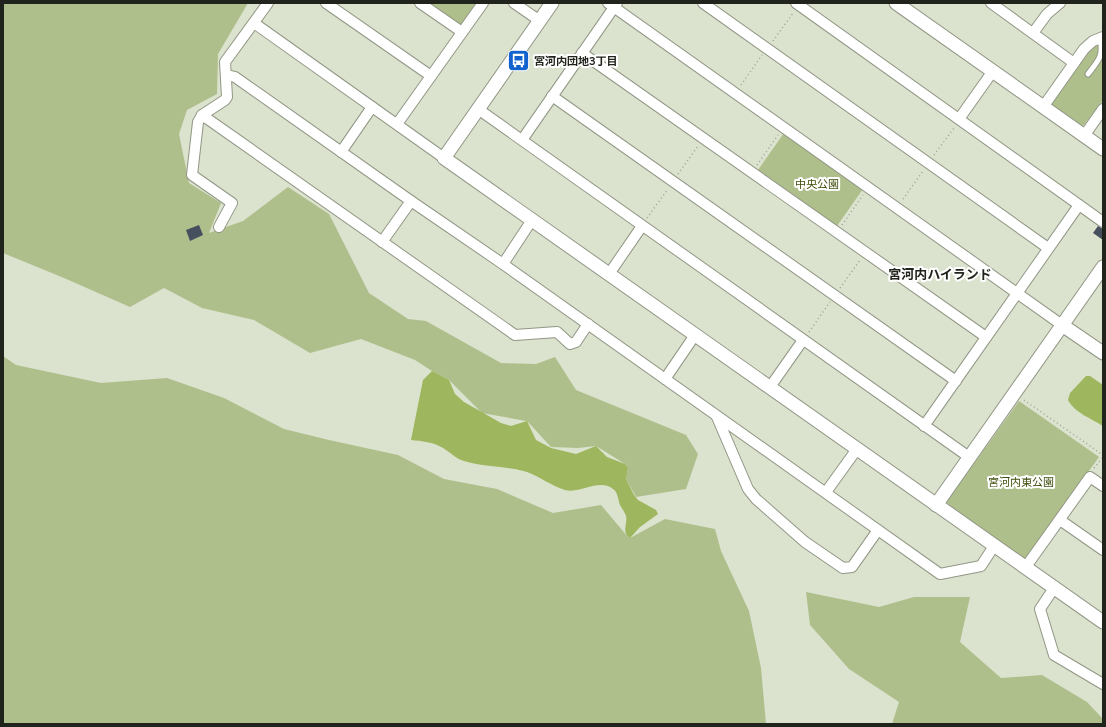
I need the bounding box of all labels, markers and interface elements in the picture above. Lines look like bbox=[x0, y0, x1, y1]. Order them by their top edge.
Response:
bus stop icon: 宮河内団地3丁目 bbox=[506, 48, 532, 74]
place label: 宮河内団地3丁目 bbox=[534, 54, 618, 69]
park label: 中央公園 bbox=[795, 177, 839, 192]
district label: 宮河内ハイランド bbox=[888, 266, 992, 284]
park label: 宮河内東公園 bbox=[988, 475, 1054, 490]

